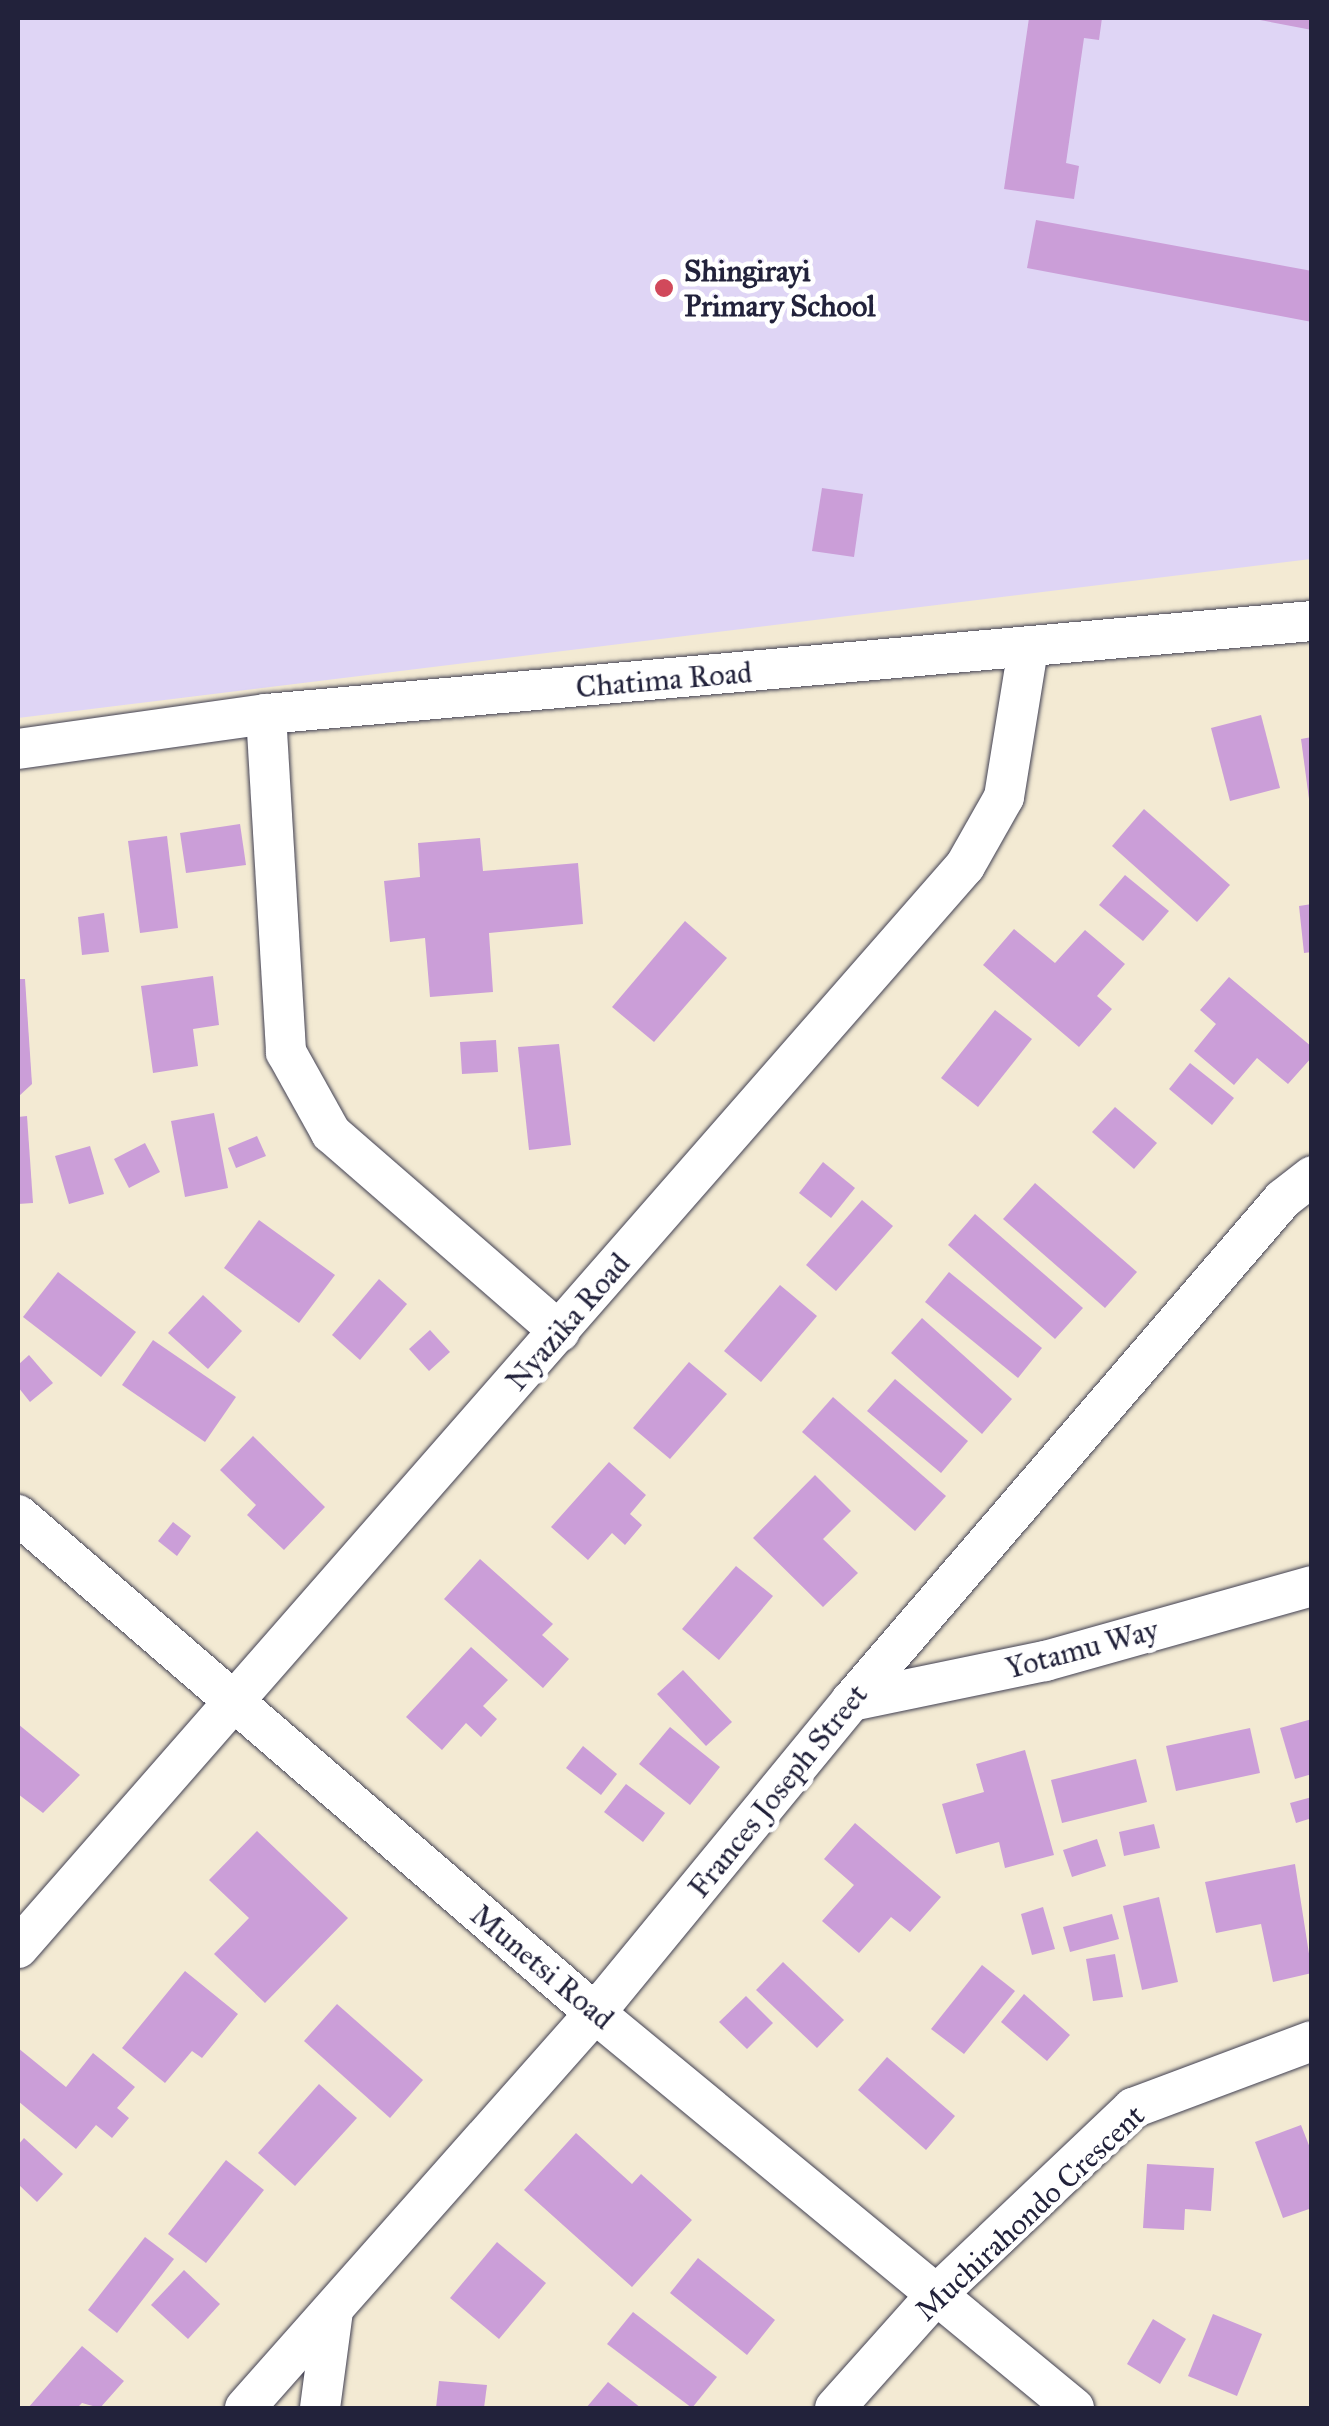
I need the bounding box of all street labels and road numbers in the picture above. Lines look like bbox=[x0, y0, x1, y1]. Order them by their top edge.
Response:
street label: Chatima Road bbox=[574, 654, 754, 706]
street label: Nyazika Road bbox=[498, 1246, 638, 1398]
street label: Yotamu Way bbox=[1002, 1611, 1162, 1687]
street label: Frances Joseph Street bbox=[681, 1677, 875, 1905]
street label: Munetsi Road bbox=[463, 1897, 621, 2037]
street label: Muchirahondo Crescent bbox=[908, 2098, 1152, 2328]

